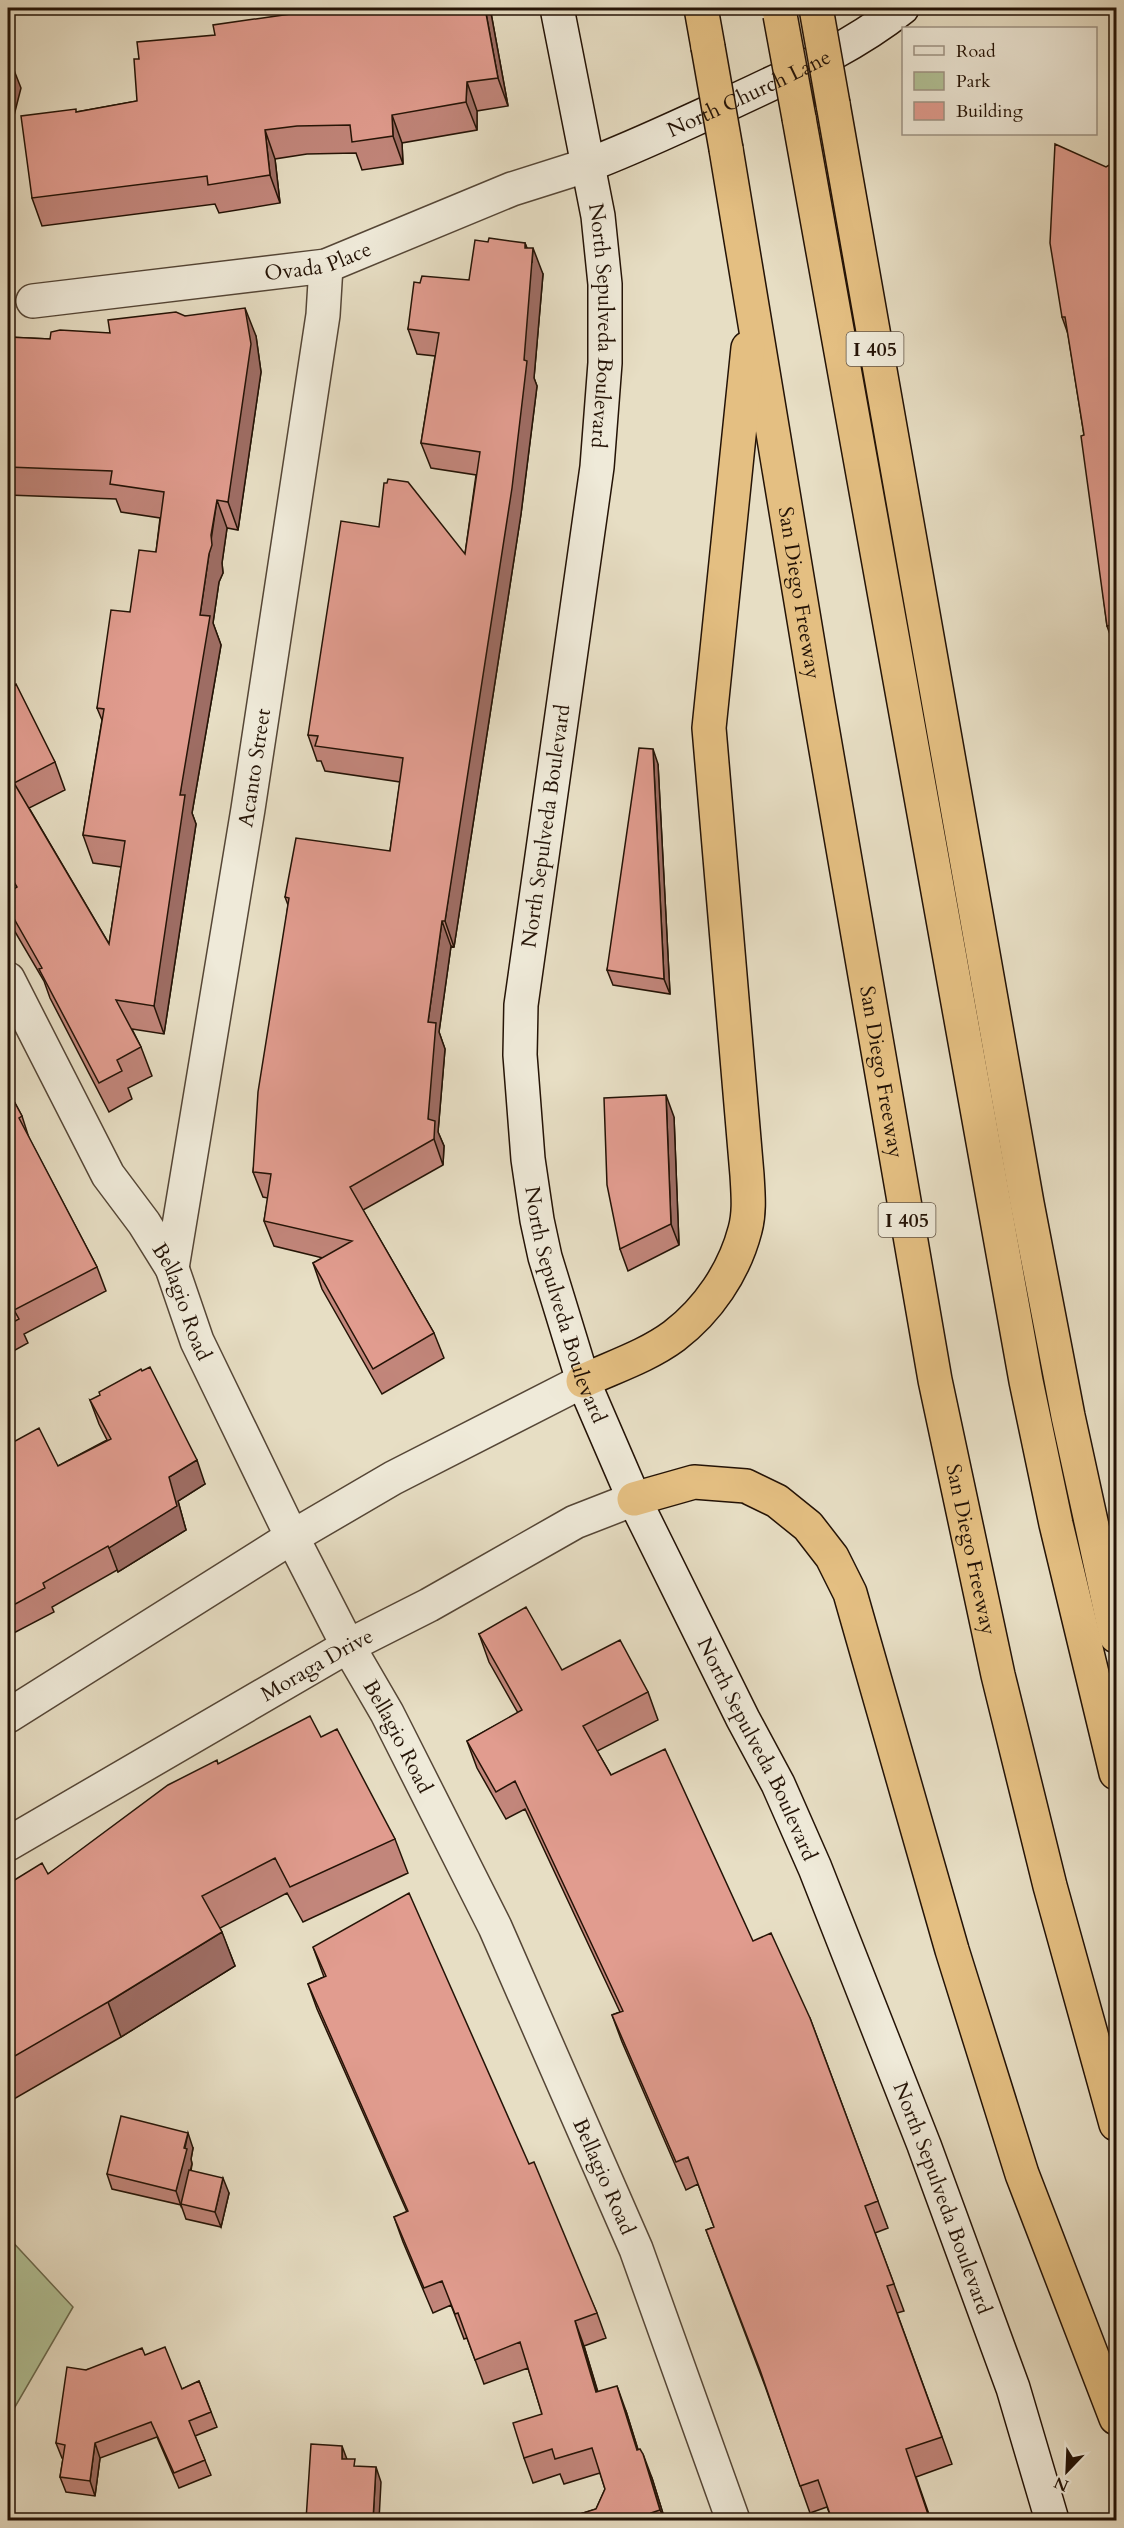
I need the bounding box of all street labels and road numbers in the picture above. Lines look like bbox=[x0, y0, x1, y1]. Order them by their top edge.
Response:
street label: North Church Lane bbox=[662, 42, 836, 144]
street label: North Sepulveda Boulevard bbox=[581, 201, 620, 449]
street label: Ovada Place bbox=[263, 234, 376, 288]
road number: I 405 bbox=[846, 332, 904, 366]
street label: San Diego Freeway bbox=[771, 505, 828, 681]
street label: North Sepulveda Boulevard bbox=[515, 702, 577, 950]
street label: Acanto Street bbox=[231, 706, 278, 829]
street label: San Diego Freeway bbox=[853, 984, 911, 1160]
street label: North Sepulveda Boulevard bbox=[518, 1184, 614, 1427]
road number: I 405 bbox=[878, 1203, 936, 1237]
street label: Bellagio Road bbox=[145, 1237, 219, 1365]
street label: San Diego Freeway bbox=[939, 1461, 1004, 1638]
street label: Moraga Drive bbox=[255, 1621, 378, 1708]
street label: North Sepulveda Boulevard bbox=[690, 1632, 824, 1865]
street label: Bellagio Road bbox=[356, 1674, 440, 1798]
street label: North Sepulveda Boulevard bbox=[886, 2078, 999, 2318]
street label: Bellagio Road bbox=[566, 2114, 642, 2239]

